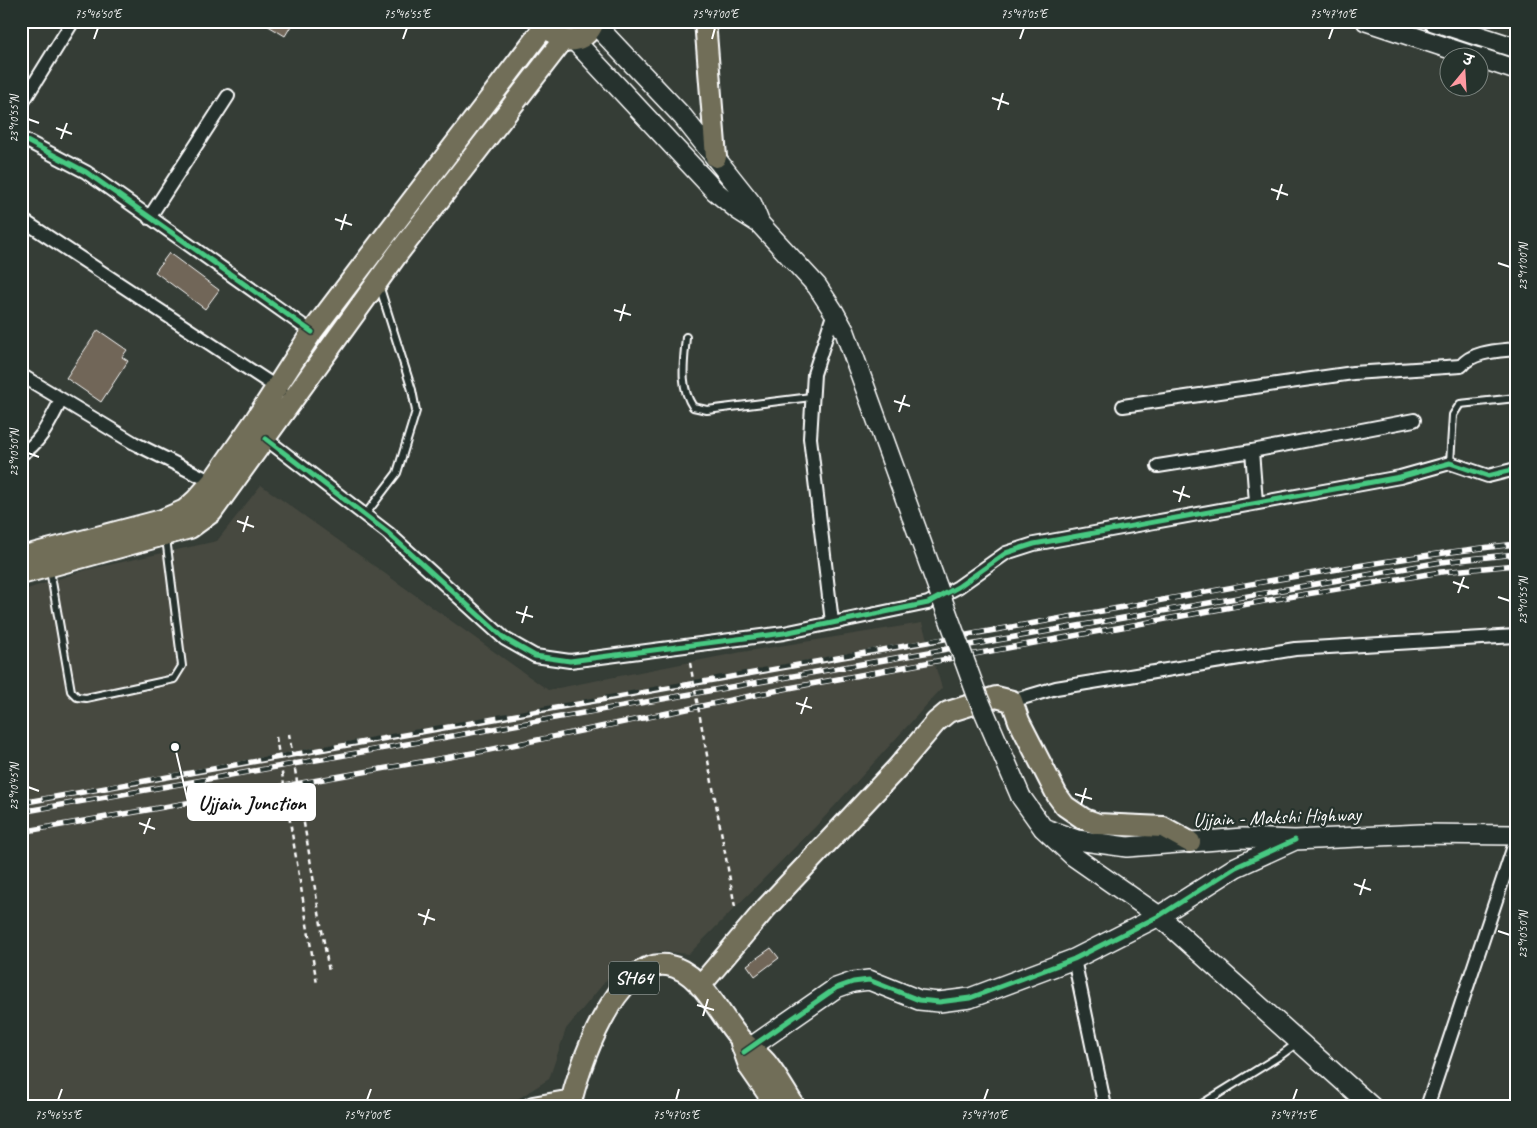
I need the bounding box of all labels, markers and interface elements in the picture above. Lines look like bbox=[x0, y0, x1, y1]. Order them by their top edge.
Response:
text: 75°46'50"E bbox=[75, 6, 123, 22]
text: 75°46'55"E bbox=[384, 6, 432, 22]
text: 75°47'00"E bbox=[692, 6, 740, 22]
text: 75°47'05"E bbox=[1001, 6, 1049, 22]
text: 75°47'10"E bbox=[1310, 6, 1358, 22]
north arrow bbox=[1440, 48, 1490, 98]
text: उ bbox=[1459, 50, 1477, 70]
text: 23°10'55"N bbox=[6, 94, 22, 143]
text: 23°11'00"N bbox=[1515, 242, 1531, 291]
text: 23°10'50"N bbox=[6, 428, 22, 477]
text: 23°10'55"N bbox=[1515, 576, 1531, 625]
text: 23°10'45"N bbox=[6, 762, 22, 811]
callout: Ujjain Junction bbox=[188, 784, 315, 820]
text: Ujjain Junction bbox=[198, 790, 307, 816]
street label: Ujjain - Makshi Highway bbox=[1193, 802, 1363, 832]
text: 23°10'50"N bbox=[1515, 910, 1531, 959]
road number: SH64 bbox=[609, 961, 659, 994]
text: 75°46'55"E bbox=[35, 1107, 83, 1123]
text: 75°47'00"E bbox=[344, 1107, 392, 1123]
text: 75°47'05"E bbox=[653, 1107, 701, 1123]
text: 75°47'10"E bbox=[961, 1107, 1009, 1123]
text: 75°47'15"E bbox=[1270, 1107, 1318, 1123]

